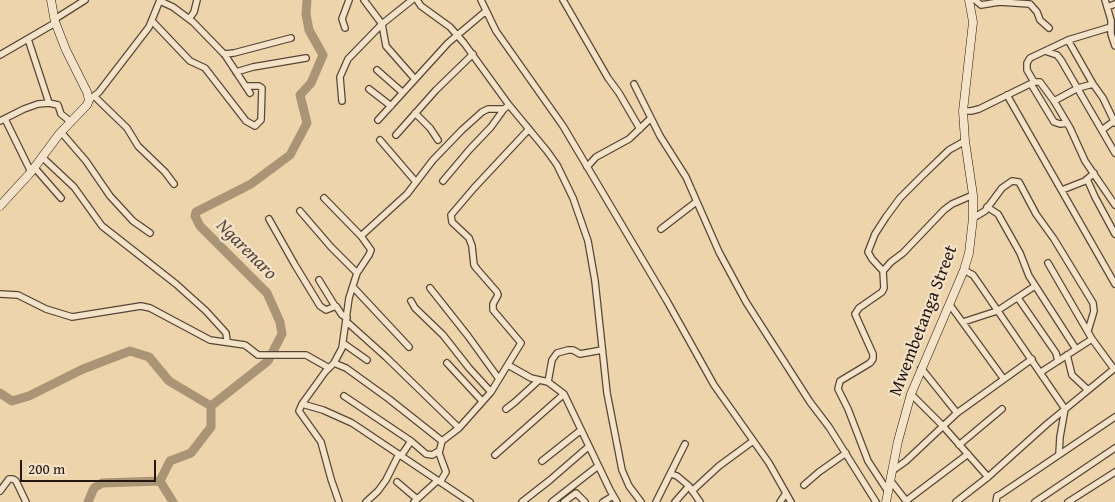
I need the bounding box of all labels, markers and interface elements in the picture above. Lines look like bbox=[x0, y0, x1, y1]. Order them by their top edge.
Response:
water label: Ngarenaro bbox=[211, 215, 281, 285]
street label: Mwembetanga Street bbox=[885, 242, 963, 400]
scale bar bbox=[22, 450, 159, 482]
text: 200 m bbox=[28, 458, 65, 479]

